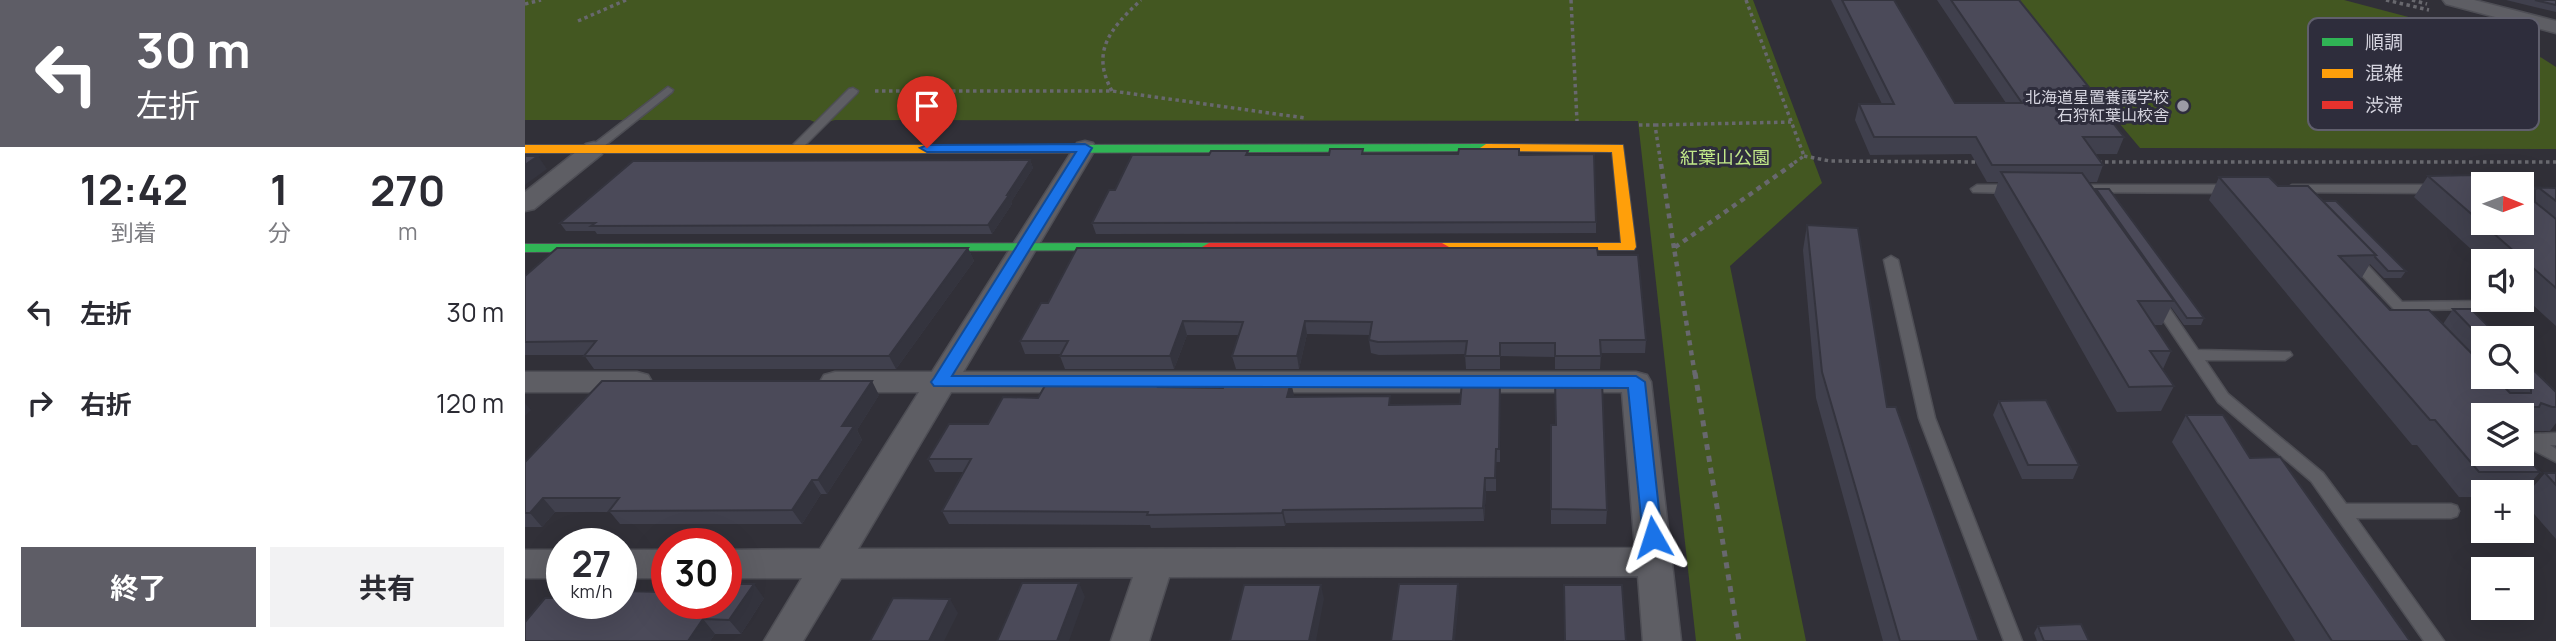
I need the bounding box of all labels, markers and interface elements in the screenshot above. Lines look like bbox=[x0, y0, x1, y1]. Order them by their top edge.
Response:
text: 30 m bbox=[136, 16, 251, 83]
legend bbox=[2308, 18, 2539, 130]
icon: left bbox=[21, 28, 112, 119]
text: 順調 bbox=[2365, 29, 2403, 55]
text: 混雑 bbox=[2365, 60, 2403, 86]
pin bbox=[897, 76, 957, 148]
text: 左折 bbox=[136, 83, 200, 127]
place label: 北海道星置養護学校 石狩紅葉山校舎 bbox=[2025, 86, 2169, 126]
icon: arrive bbox=[908, 87, 946, 125]
text: 渋滞 bbox=[2365, 92, 2403, 118]
marker: 北海道星置養護学校 石狩紅葉山校舎 bbox=[2175, 98, 2191, 114]
park label: 紅葉山公園 bbox=[1680, 145, 1770, 169]
text: 12:42 bbox=[80, 160, 188, 218]
text: 1 bbox=[270, 160, 288, 218]
text: 270 bbox=[370, 161, 445, 219]
north arrow bbox=[2471, 172, 2534, 234]
map controls bbox=[2471, 172, 2534, 620]
text: m bbox=[398, 215, 418, 247]
text: 到着 bbox=[111, 216, 157, 248]
text: 分 bbox=[268, 216, 291, 248]
button: sound bbox=[2471, 249, 2534, 312]
icon: left bbox=[21, 293, 59, 331]
text: 30 m bbox=[447, 294, 504, 330]
text: 左折 bbox=[80, 295, 132, 331]
button: search bbox=[2471, 326, 2534, 389]
icon: right bbox=[21, 384, 59, 422]
text: 120 m bbox=[436, 385, 504, 421]
text: 右折 bbox=[80, 386, 132, 422]
button: layers bbox=[2471, 403, 2534, 466]
button: + bbox=[2471, 480, 2534, 543]
position arrow bbox=[1616, 500, 1690, 574]
speed limit sign: 30 bbox=[651, 528, 742, 619]
text: 27 bbox=[572, 540, 611, 588]
button: 終了 bbox=[21, 547, 256, 627]
button: 共有 bbox=[270, 547, 504, 627]
button: − bbox=[2471, 557, 2534, 620]
text: km/h bbox=[571, 579, 612, 603]

